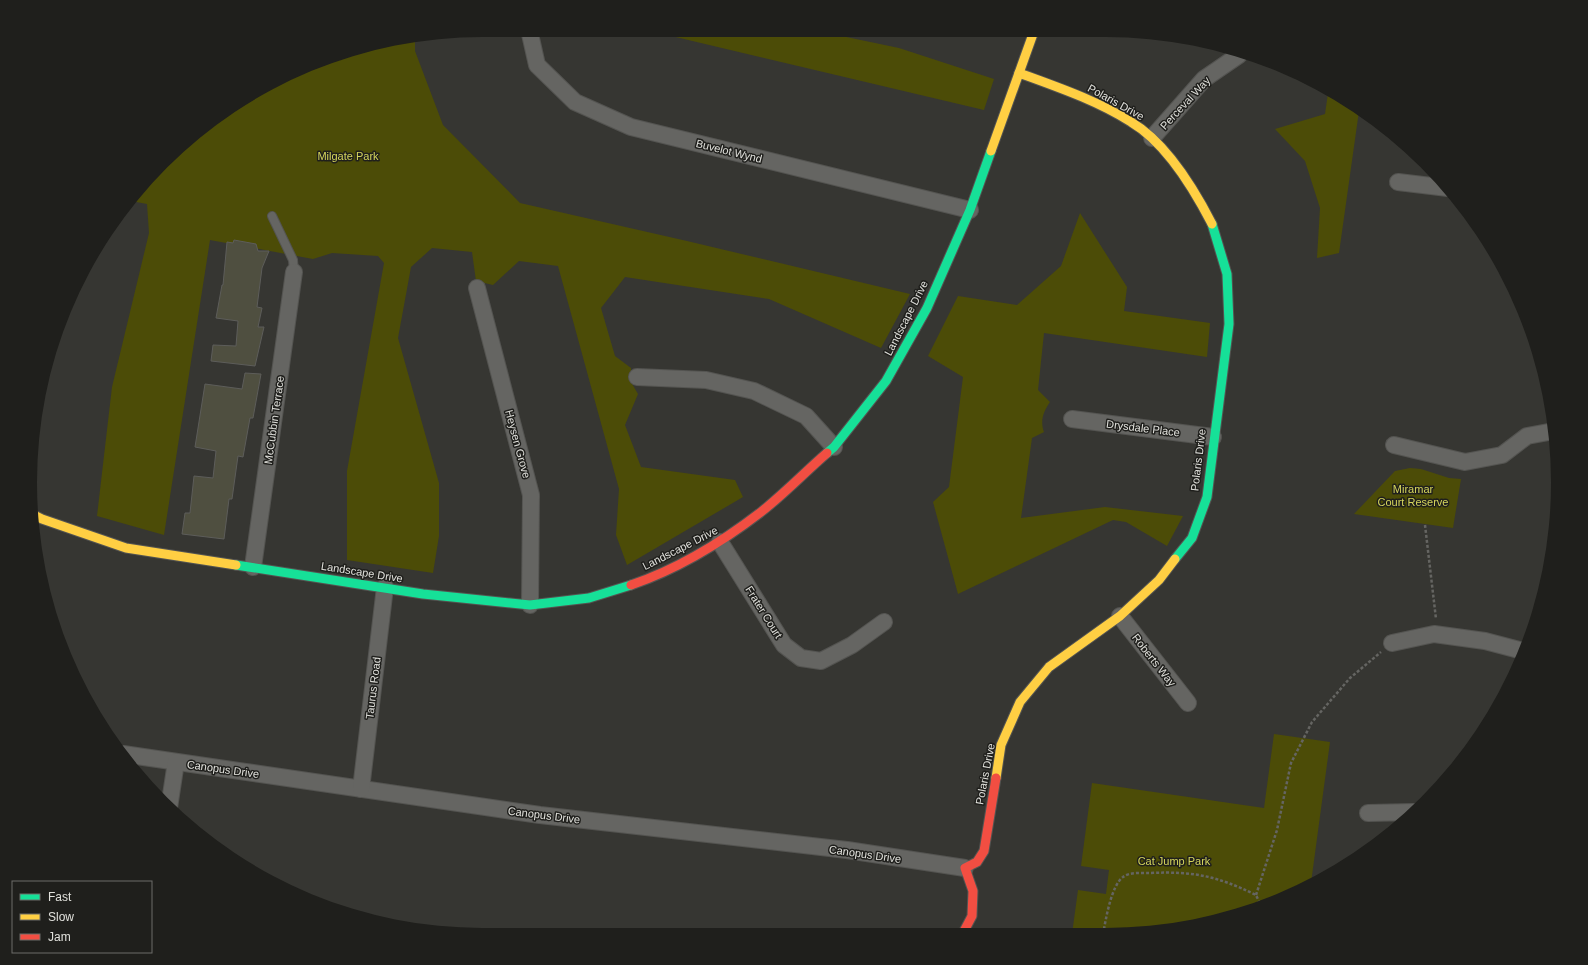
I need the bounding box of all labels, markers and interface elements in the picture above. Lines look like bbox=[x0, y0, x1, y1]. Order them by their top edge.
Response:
street label: Perceval Way bbox=[1158, 74, 1213, 132]
street label: Polaris Drive bbox=[1086, 82, 1146, 122]
street label: Buvelot Wynd bbox=[695, 137, 763, 165]
park label: Milgate Park bbox=[317, 150, 379, 162]
street label: Landscape Drive bbox=[882, 278, 930, 358]
street label: McCubbin Terrace bbox=[262, 375, 286, 465]
street label: Heysen Grove bbox=[503, 408, 533, 480]
street label: Drysdale Place bbox=[1106, 418, 1180, 438]
street label: Polaris Drive bbox=[1188, 428, 1208, 492]
park label: Miramar Court Reserve bbox=[1378, 483, 1448, 508]
street label: Landscape Drive bbox=[640, 524, 720, 572]
street label: Landscape Drive bbox=[320, 560, 404, 584]
street label: Frater Court bbox=[743, 584, 785, 640]
street label: Roberts Way bbox=[1130, 631, 1178, 689]
street label: Taurus Road bbox=[363, 656, 383, 720]
street label: Polaris Drive bbox=[973, 742, 997, 806]
street label: Canopus Drive bbox=[186, 758, 260, 780]
street label: Canopus Drive bbox=[507, 805, 581, 825]
street label: Canopus Drive bbox=[828, 843, 902, 865]
park label: Cat Jump Park bbox=[1138, 855, 1211, 867]
legend bbox=[12, 881, 152, 953]
text: Fast bbox=[48, 890, 72, 904]
text: Slow bbox=[48, 910, 74, 924]
text: Jam bbox=[48, 930, 71, 944]

